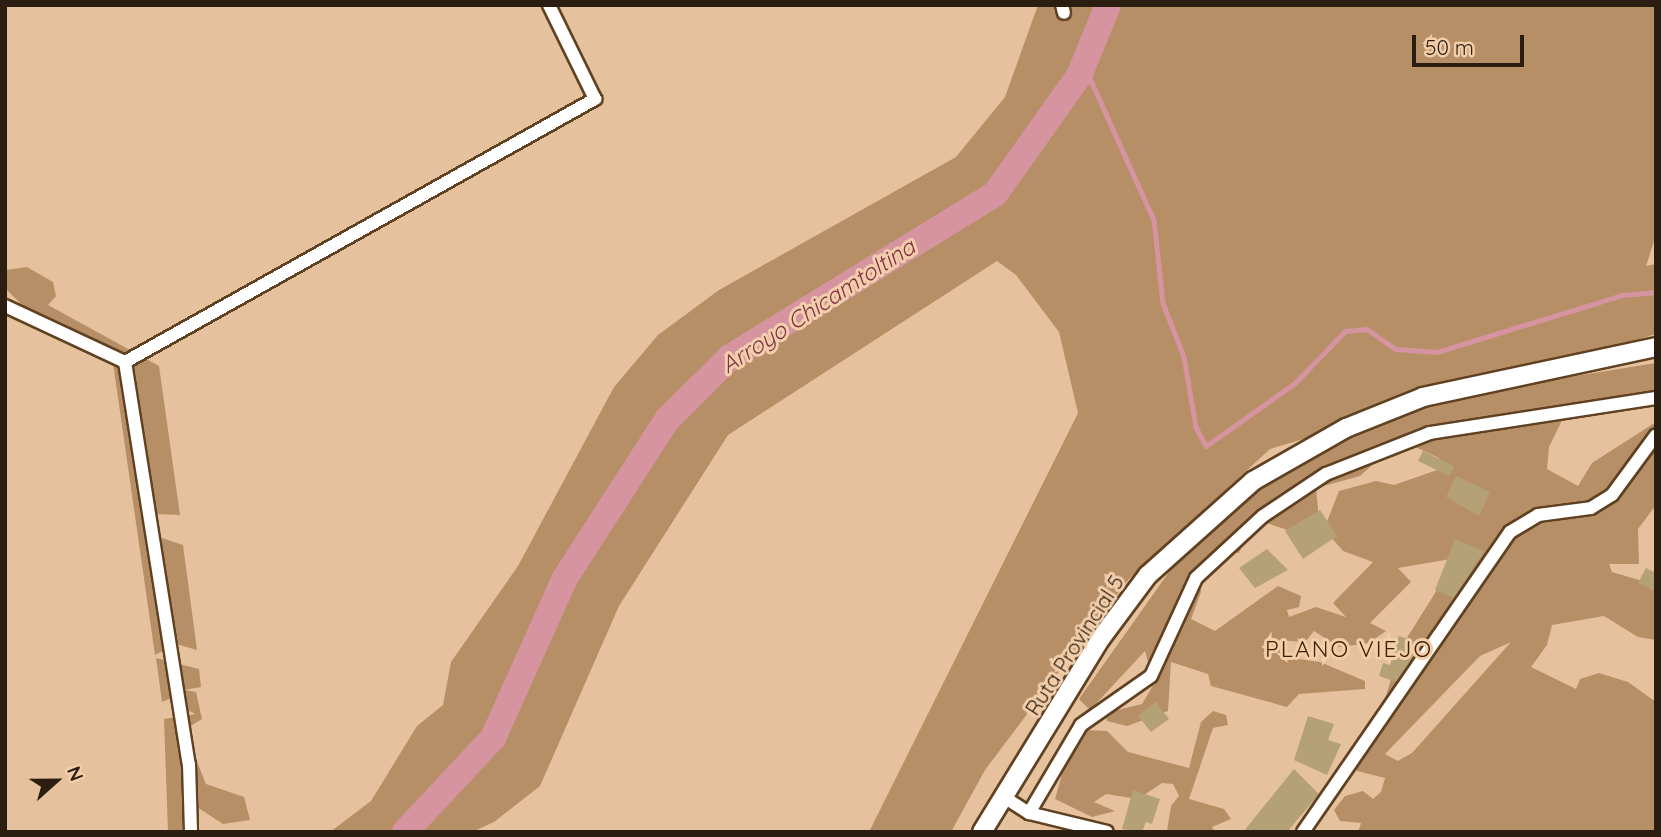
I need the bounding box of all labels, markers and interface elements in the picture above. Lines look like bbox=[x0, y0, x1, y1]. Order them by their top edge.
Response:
scale bar bbox=[1416, 21, 1528, 65]
text: 50 m bbox=[1425, 34, 1474, 60]
water label: Arroyo Chicamtoltina bbox=[716, 233, 920, 379]
street label: Ruta Provincial 5 bbox=[1019, 570, 1129, 720]
district label: PLANO VIEJO bbox=[1266, 635, 1432, 663]
north arrow bbox=[21, 746, 91, 816]
text: N bbox=[62, 763, 89, 784]

